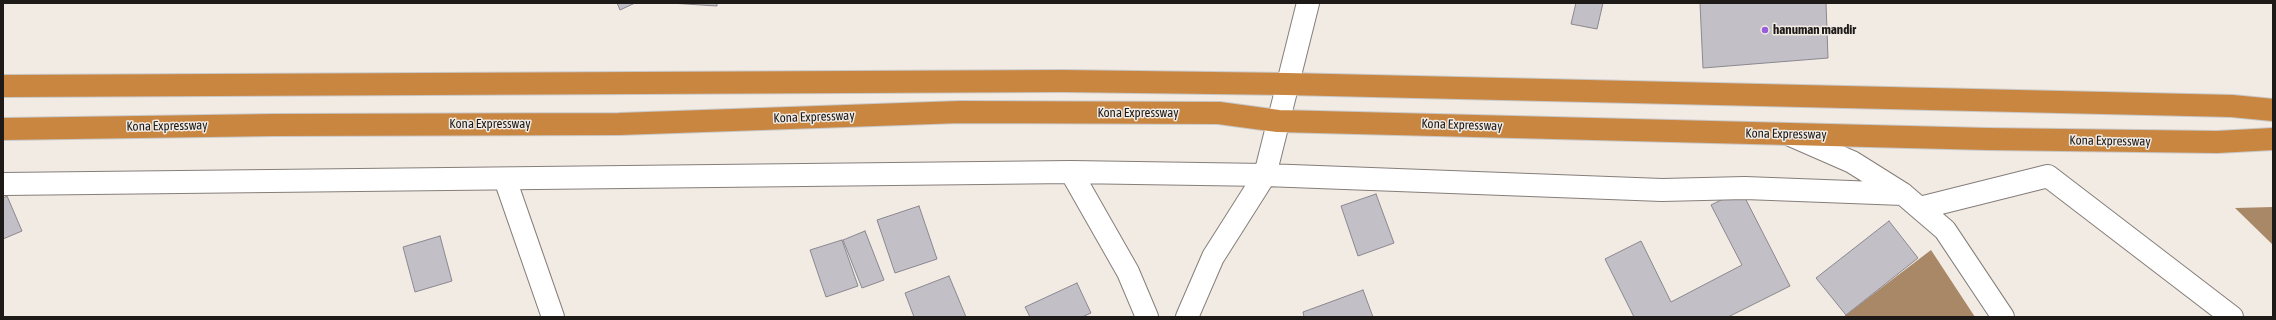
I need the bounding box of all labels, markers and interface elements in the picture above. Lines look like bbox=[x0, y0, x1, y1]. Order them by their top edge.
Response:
place label: hanuman mandir bbox=[1773, 22, 1856, 38]
marker: hanuman mandir bbox=[1760, 25, 1770, 35]
street label: Kona Expressway bbox=[1097, 105, 1179, 121]
street label: Kona Expressway bbox=[773, 108, 855, 126]
street label: Kona Expressway bbox=[449, 116, 531, 132]
street label: Kona Expressway bbox=[1421, 116, 1503, 134]
street label: Kona Expressway bbox=[126, 117, 208, 135]
street label: Kona Expressway bbox=[1745, 125, 1827, 143]
street label: Kona Expressway bbox=[2069, 132, 2151, 150]

